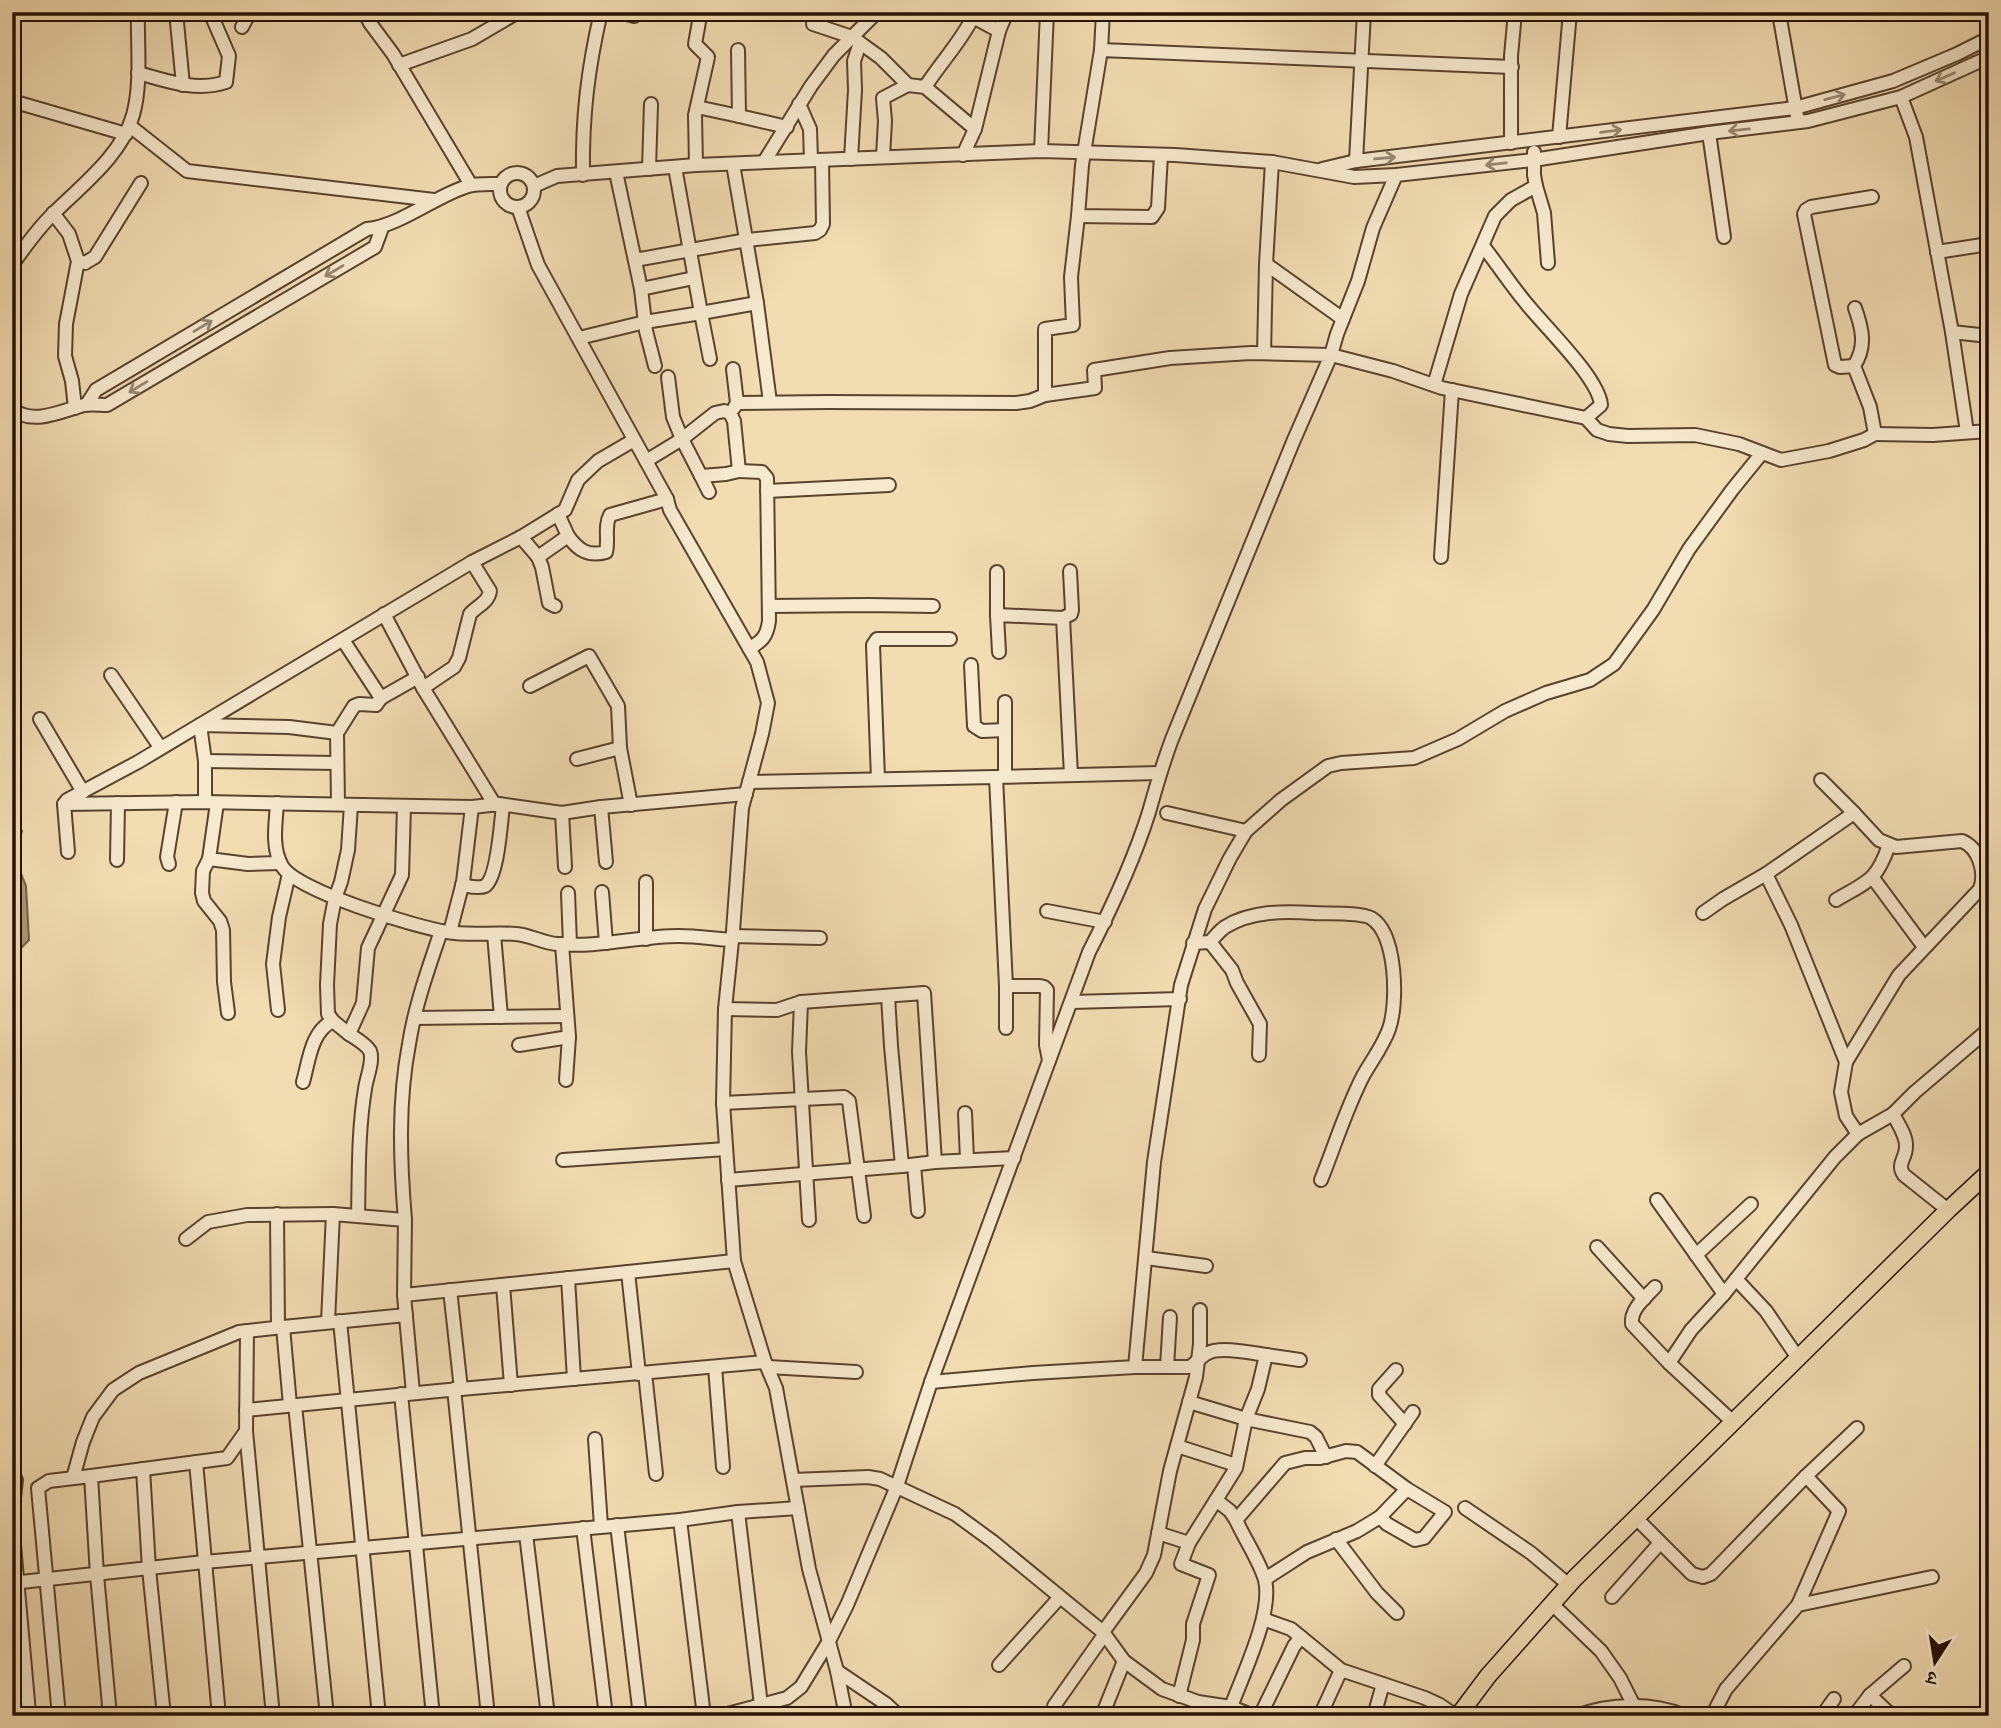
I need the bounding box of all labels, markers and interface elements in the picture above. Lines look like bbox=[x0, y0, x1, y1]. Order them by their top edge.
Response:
one-way arrow bbox=[1935, 71, 1956, 84]
one-way arrow bbox=[1824, 90, 1846, 103]
one-way arrow bbox=[1599, 124, 1622, 137]
one-way arrow bbox=[1728, 124, 1750, 137]
one-way arrow bbox=[1373, 152, 1396, 165]
one-way arrow bbox=[1485, 157, 1508, 170]
one-way arrow bbox=[324, 264, 344, 278]
one-way arrow bbox=[193, 319, 213, 333]
one-way arrow bbox=[128, 380, 148, 394]
north arrow bbox=[1899, 1626, 1969, 1696]
text: उ bbox=[1923, 1663, 1941, 1691]

